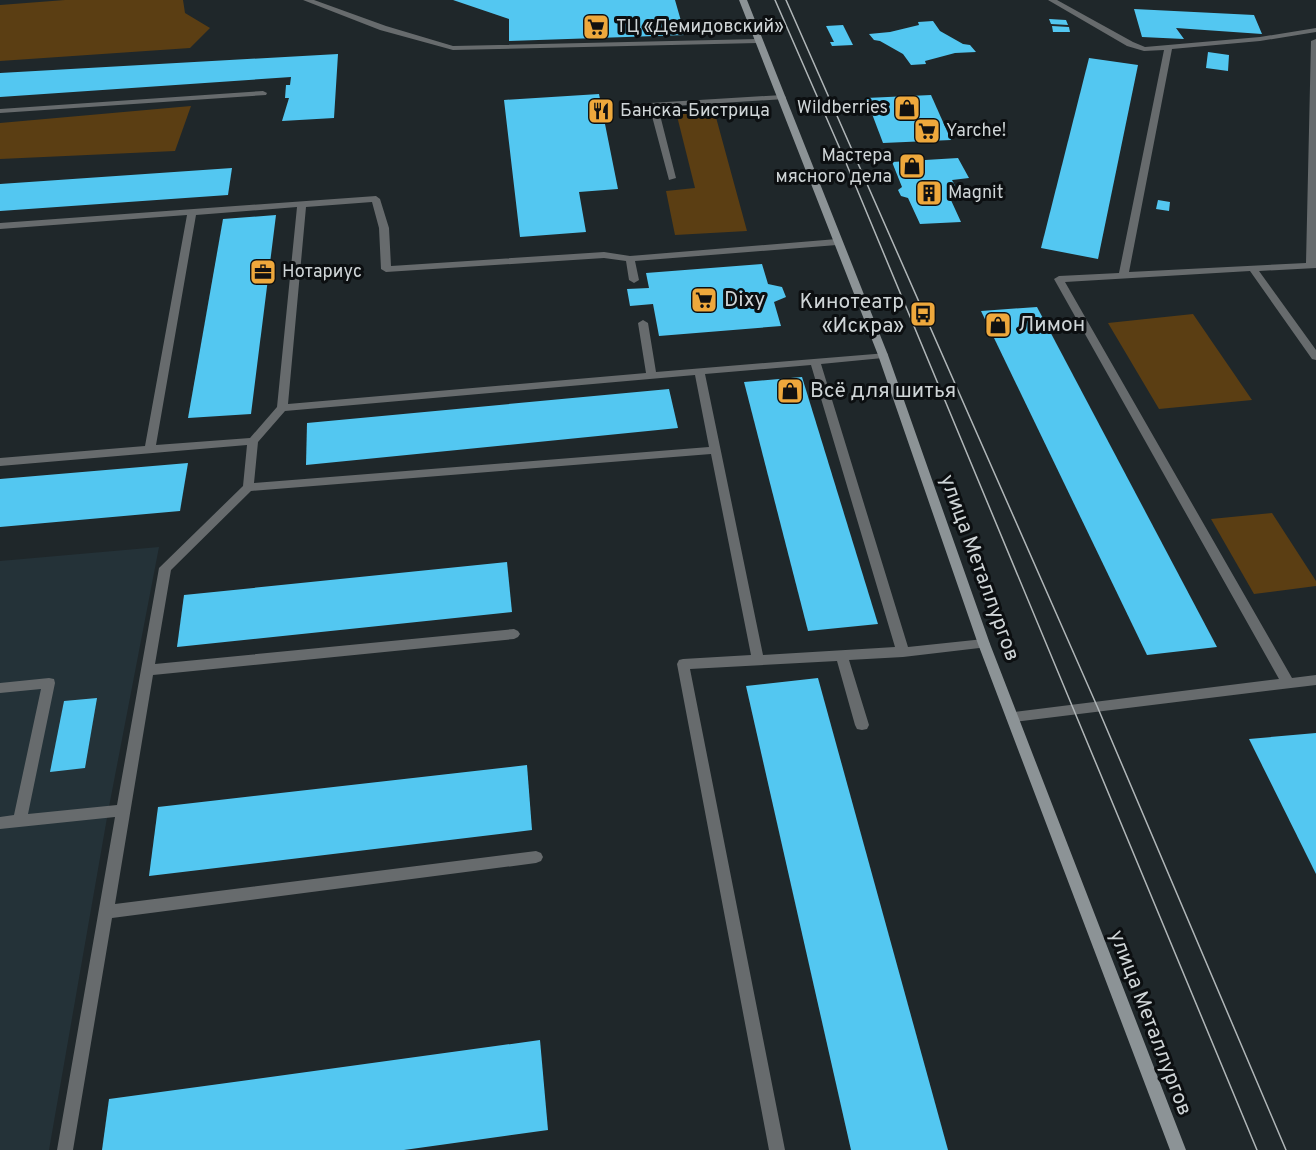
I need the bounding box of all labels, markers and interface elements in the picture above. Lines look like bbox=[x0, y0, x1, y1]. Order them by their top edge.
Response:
supermarket icon: ТЦ «Демидовский» bbox=[581, 12, 611, 42]
place label: ТЦ «Демидовский» bbox=[616, 16, 784, 39]
shop icon: Wildberries bbox=[892, 93, 922, 123]
restaurant icon: Банска-Бистрица bbox=[586, 96, 616, 126]
place label: Wildberries bbox=[797, 97, 888, 120]
place label: Банска-Бистрица bbox=[620, 100, 770, 123]
supermarket icon: Yarche! bbox=[912, 116, 942, 146]
place label: Yarche! bbox=[946, 120, 1007, 143]
place label: Мастера мясного дела bbox=[776, 145, 892, 189]
shop icon: Мастера мясного дела bbox=[897, 151, 927, 181]
building icon: Magnit bbox=[914, 178, 944, 208]
place label: Magnit bbox=[948, 182, 1003, 205]
office icon: Нотариус bbox=[248, 257, 278, 287]
place label: Нотариус bbox=[282, 261, 362, 284]
supermarket icon: Dixy bbox=[689, 285, 719, 315]
place label: Dixy bbox=[724, 287, 765, 314]
place label: Кинотеатр «Искра» bbox=[800, 289, 904, 340]
bus stop icon: Кинотеатр «Искра» bbox=[908, 299, 938, 329]
shop icon: Лимон bbox=[983, 310, 1013, 340]
place label: Лимон bbox=[1018, 312, 1085, 339]
shop icon: Всё для шитья bbox=[775, 376, 805, 406]
place label: Всё для шитья bbox=[810, 378, 956, 405]
street label: улица Металлургов bbox=[933, 471, 1025, 665]
street label: улица Металлургов bbox=[1102, 926, 1198, 1120]

